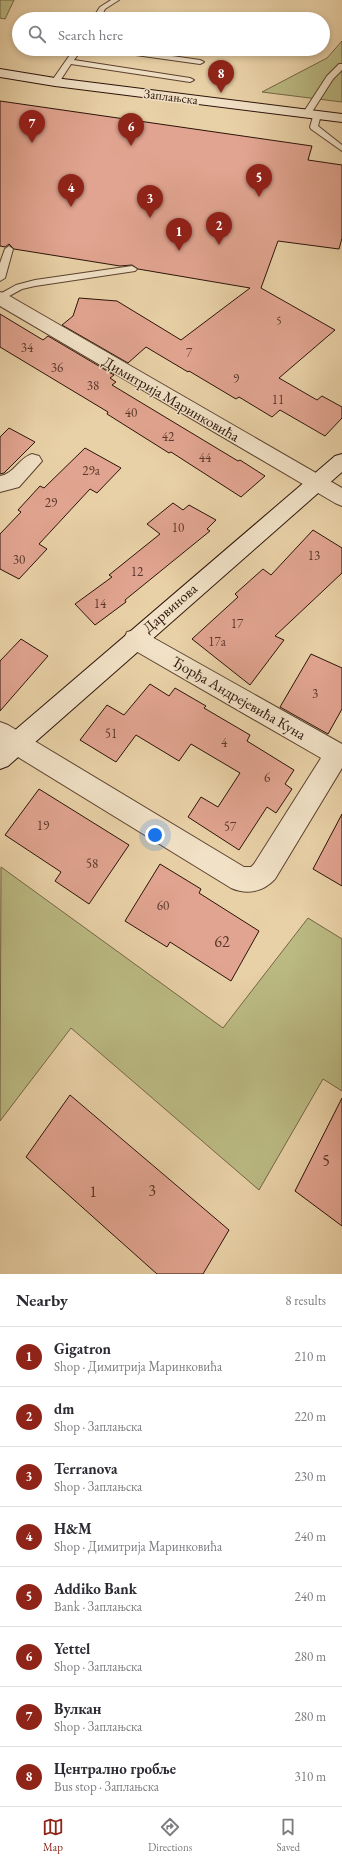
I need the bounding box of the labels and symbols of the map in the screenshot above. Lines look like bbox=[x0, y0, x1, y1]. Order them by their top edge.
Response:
pin: 8 bbox=[208, 60, 234, 93]
street label: Заплањска bbox=[143, 85, 200, 108]
pin: 7 bbox=[19, 110, 45, 143]
pin: 6 bbox=[118, 113, 144, 146]
pin: 5 bbox=[246, 164, 272, 197]
pin: 4 bbox=[58, 174, 84, 207]
pin: 3 bbox=[137, 185, 163, 218]
pin: 2 bbox=[206, 212, 232, 245]
pin: 1 bbox=[166, 218, 192, 251]
house number: 5 bbox=[276, 313, 282, 327]
house number: 34 bbox=[21, 339, 34, 356]
house number: 7 bbox=[186, 344, 193, 361]
street label: Димитрија Маринковића bbox=[99, 352, 243, 446]
house number: 36 bbox=[51, 359, 63, 376]
house number: 9 bbox=[233, 370, 240, 387]
house number: 38 bbox=[87, 377, 99, 394]
house number: 11 bbox=[272, 391, 284, 408]
house number: 40 bbox=[125, 404, 137, 421]
house number: 42 bbox=[162, 428, 175, 445]
house number: 44 bbox=[199, 449, 212, 466]
house number: 29a bbox=[82, 462, 101, 479]
house number: 29 bbox=[45, 494, 58, 511]
house number: 10 bbox=[172, 519, 184, 536]
house number: 13 bbox=[308, 547, 320, 564]
house number: 30 bbox=[13, 551, 25, 568]
house number: 12 bbox=[131, 563, 144, 580]
street label: Дарвинова bbox=[138, 579, 201, 637]
house number: 14 bbox=[94, 595, 107, 612]
house number: 17 bbox=[231, 615, 244, 632]
house number: 17a bbox=[208, 633, 227, 650]
street label: Ђорђа Андрејевића Куна bbox=[169, 652, 309, 744]
house number: 3 bbox=[312, 685, 318, 702]
house number: 51 bbox=[105, 725, 117, 742]
house number: 4 bbox=[221, 734, 228, 751]
house number: 6 bbox=[264, 769, 270, 786]
house number: 19 bbox=[37, 817, 50, 834]
house number: 57 bbox=[224, 818, 237, 835]
your location bbox=[145, 825, 165, 845]
house number: 58 bbox=[86, 855, 98, 872]
house number: 60 bbox=[157, 897, 169, 914]
house number: 62 bbox=[214, 931, 230, 952]
house number: 5 bbox=[322, 1150, 330, 1171]
house number: 3 bbox=[148, 1180, 156, 1201]
house number: 1 bbox=[89, 1181, 97, 1202]

